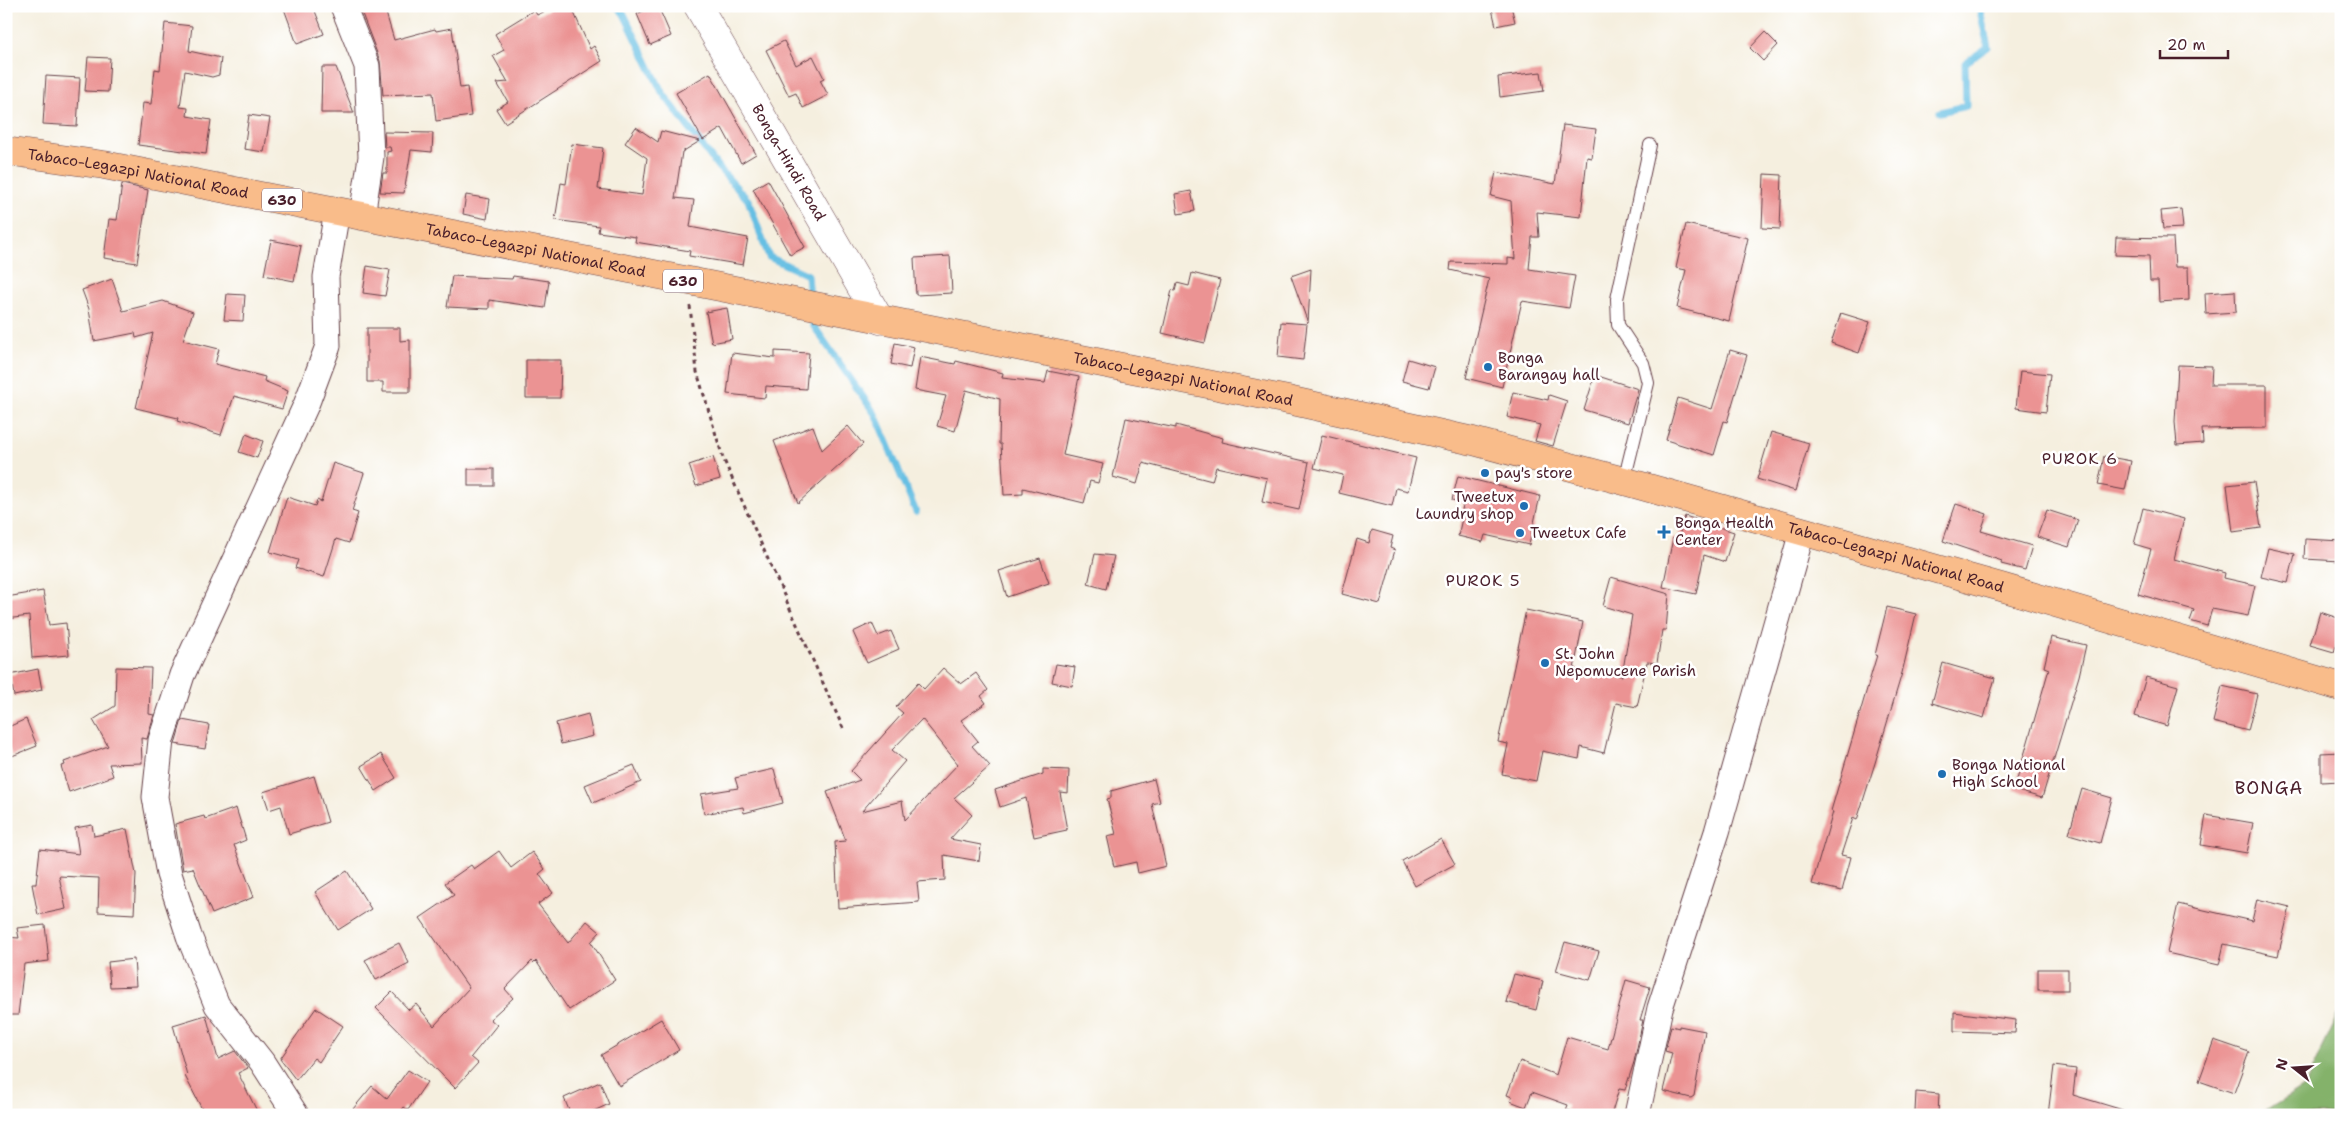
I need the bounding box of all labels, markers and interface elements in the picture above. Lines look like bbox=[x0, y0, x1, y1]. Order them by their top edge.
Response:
scale bar bbox=[2160, 28, 2227, 60]
text: 20 m bbox=[2167, 35, 2206, 55]
street label: Bonga-Hindi Road bbox=[747, 101, 831, 225]
street label: Tabaco-Legazpi National Road bbox=[26, 144, 251, 203]
road number: 630 bbox=[262, 188, 302, 212]
street label: Tabaco-Legazpi National Road bbox=[424, 219, 648, 282]
road number: 630 bbox=[663, 270, 703, 292]
street label: Tabaco-Legazpi National Road bbox=[1071, 347, 1295, 411]
place label: Bonga Barangay hall bbox=[1498, 348, 1600, 385]
marker: Bonga Barangay hall bbox=[1482, 361, 1494, 373]
district label: PUROK 6 bbox=[2042, 448, 2118, 469]
place label: pay's store bbox=[1495, 463, 1573, 483]
marker: pay's store bbox=[1479, 467, 1491, 479]
place label: Tweetux Laundry shop bbox=[1415, 487, 1514, 524]
marker: Tweetux Laundry shop bbox=[1518, 500, 1530, 512]
place label: Bonga Health Center bbox=[1675, 513, 1774, 550]
street label: Tabaco-Legazpi National Road bbox=[1785, 517, 2007, 597]
place label: Tweetux Cafe bbox=[1530, 523, 1627, 543]
marker: Bonga Health Center bbox=[1657, 525, 1671, 539]
marker: Tweetux Cafe bbox=[1514, 527, 1526, 539]
district label: PUROK 5 bbox=[1445, 570, 1521, 591]
place label: St. John Nepomucene Parish bbox=[1555, 644, 1696, 681]
marker: St. John Nepomucene Parish bbox=[1539, 657, 1551, 669]
place label: Bonga National High School bbox=[1952, 755, 2066, 792]
marker: Bonga National High School bbox=[1936, 768, 1948, 780]
district label: BONGA bbox=[2235, 776, 2303, 800]
north arrow bbox=[2270, 1044, 2320, 1094]
text: N bbox=[2271, 1056, 2292, 1072]

